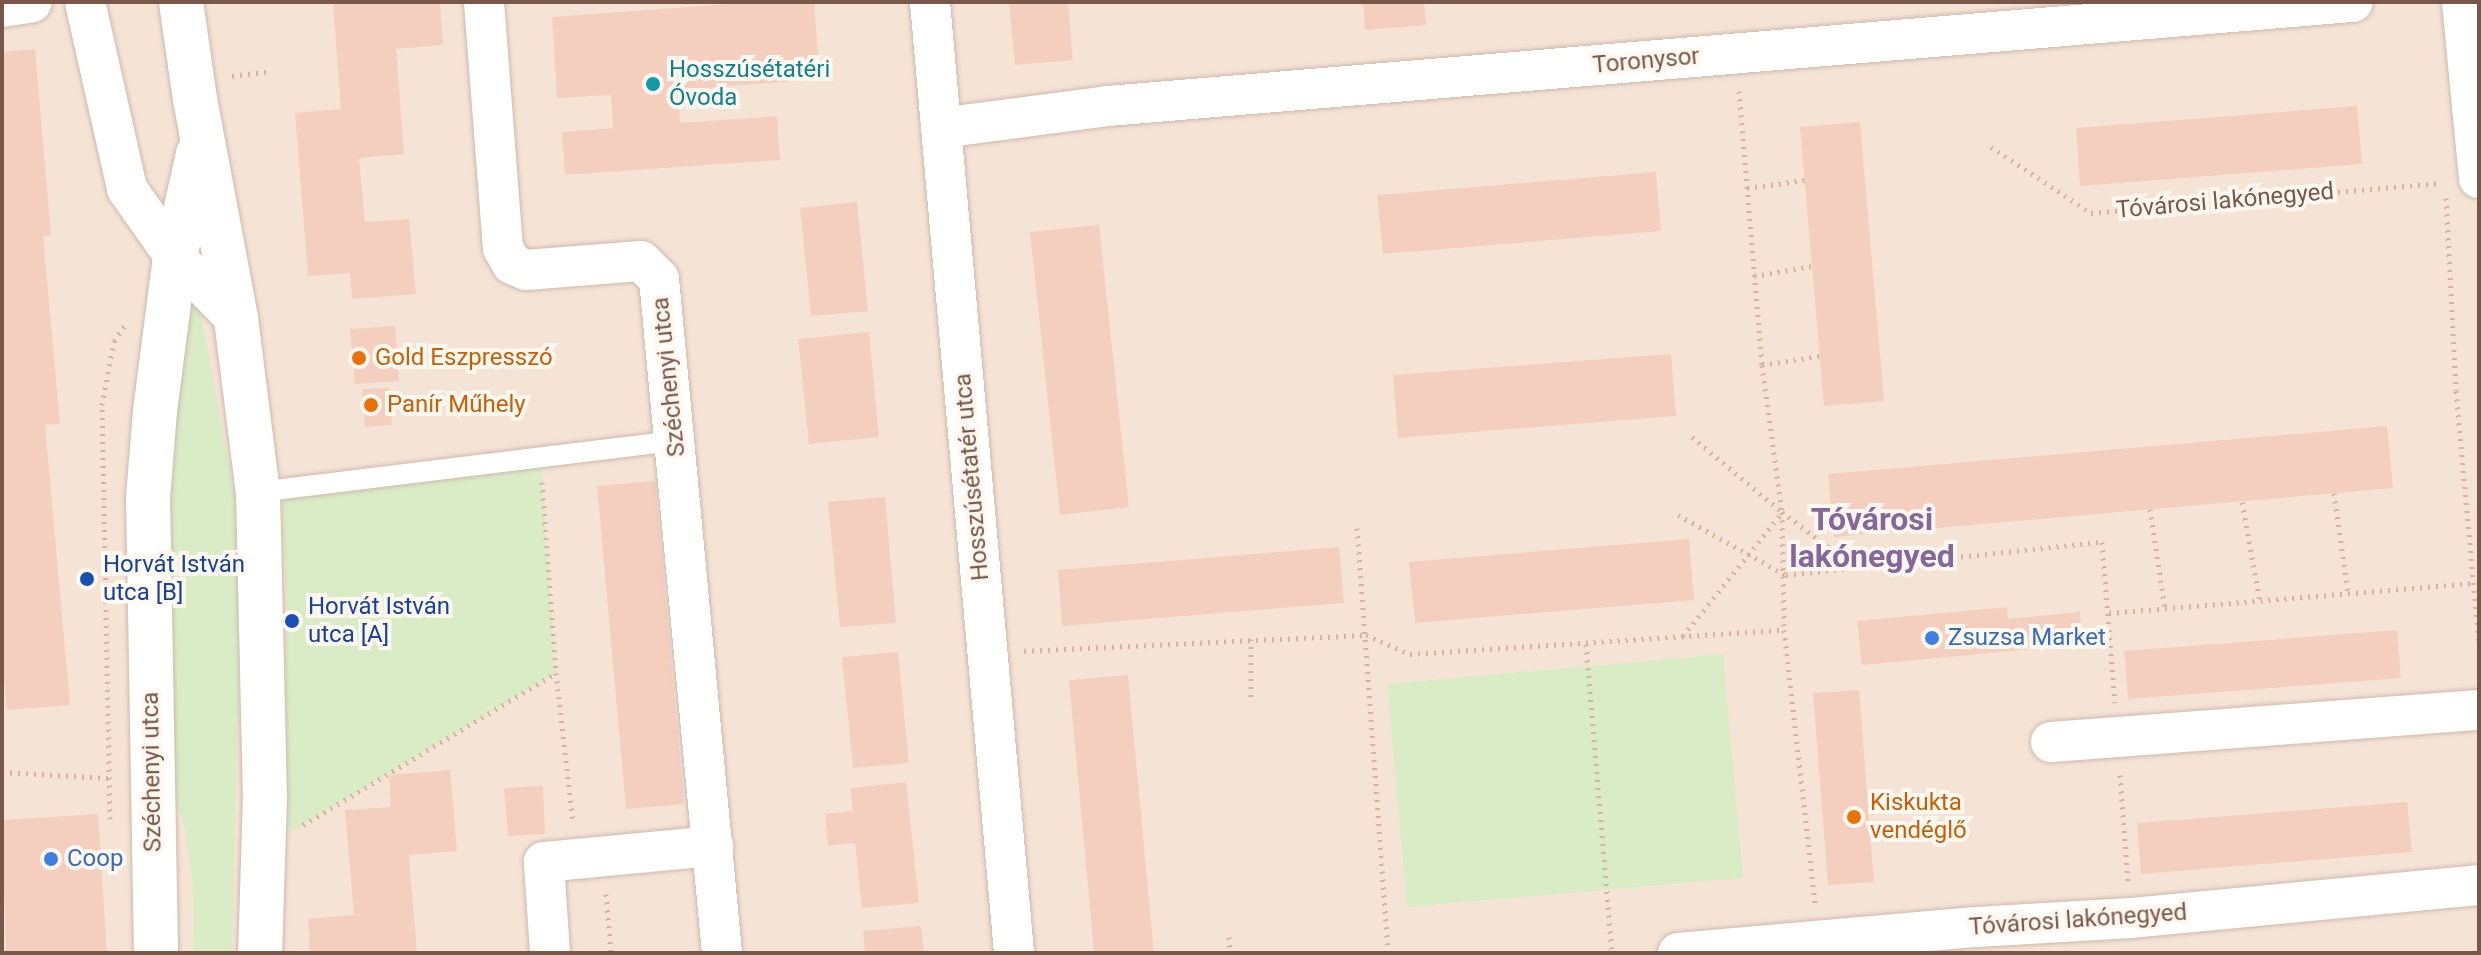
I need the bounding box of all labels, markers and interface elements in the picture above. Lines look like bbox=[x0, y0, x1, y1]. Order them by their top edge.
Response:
street label: Toronysor bbox=[1591, 42, 1701, 80]
place label: Hosszúsétatéri Óvoda bbox=[669, 56, 830, 112]
marker: Hosszúsétatéri Óvoda bbox=[644, 75, 662, 93]
street label: Tóvárosi lakónegyed bbox=[2115, 177, 2335, 225]
street label: Széchenyi utca bbox=[646, 296, 692, 458]
place label: Gold Eszpresszó bbox=[375, 344, 553, 372]
marker: Gold Eszpresszó bbox=[350, 349, 368, 367]
street label: Hosszúsétatér utca bbox=[949, 372, 995, 582]
place label: Panír Műhely bbox=[387, 391, 526, 419]
marker: Panír Műhely bbox=[362, 396, 380, 414]
district label: Tóvárosi lakónegyed bbox=[1789, 501, 1955, 576]
place label: Horvát István utca [B] bbox=[103, 551, 245, 607]
marker: Horvát István utca [B] bbox=[78, 570, 96, 588]
place label: Horvát István utca [A] bbox=[308, 593, 450, 649]
marker: Horvát István utca [A] bbox=[283, 612, 301, 630]
place label: Zsuzsa Market bbox=[1948, 624, 2106, 652]
marker: Zsuzsa Market bbox=[1923, 629, 1941, 647]
street label: Széchenyi utca bbox=[136, 692, 168, 852]
place label: Kiskukta vendéglő bbox=[1870, 789, 1967, 845]
marker: Kiskukta vendéglő bbox=[1845, 808, 1863, 826]
place label: Coop bbox=[67, 845, 123, 873]
marker: Coop bbox=[42, 850, 60, 868]
street label: Tóvárosi lakónegyed bbox=[1968, 898, 2188, 942]

